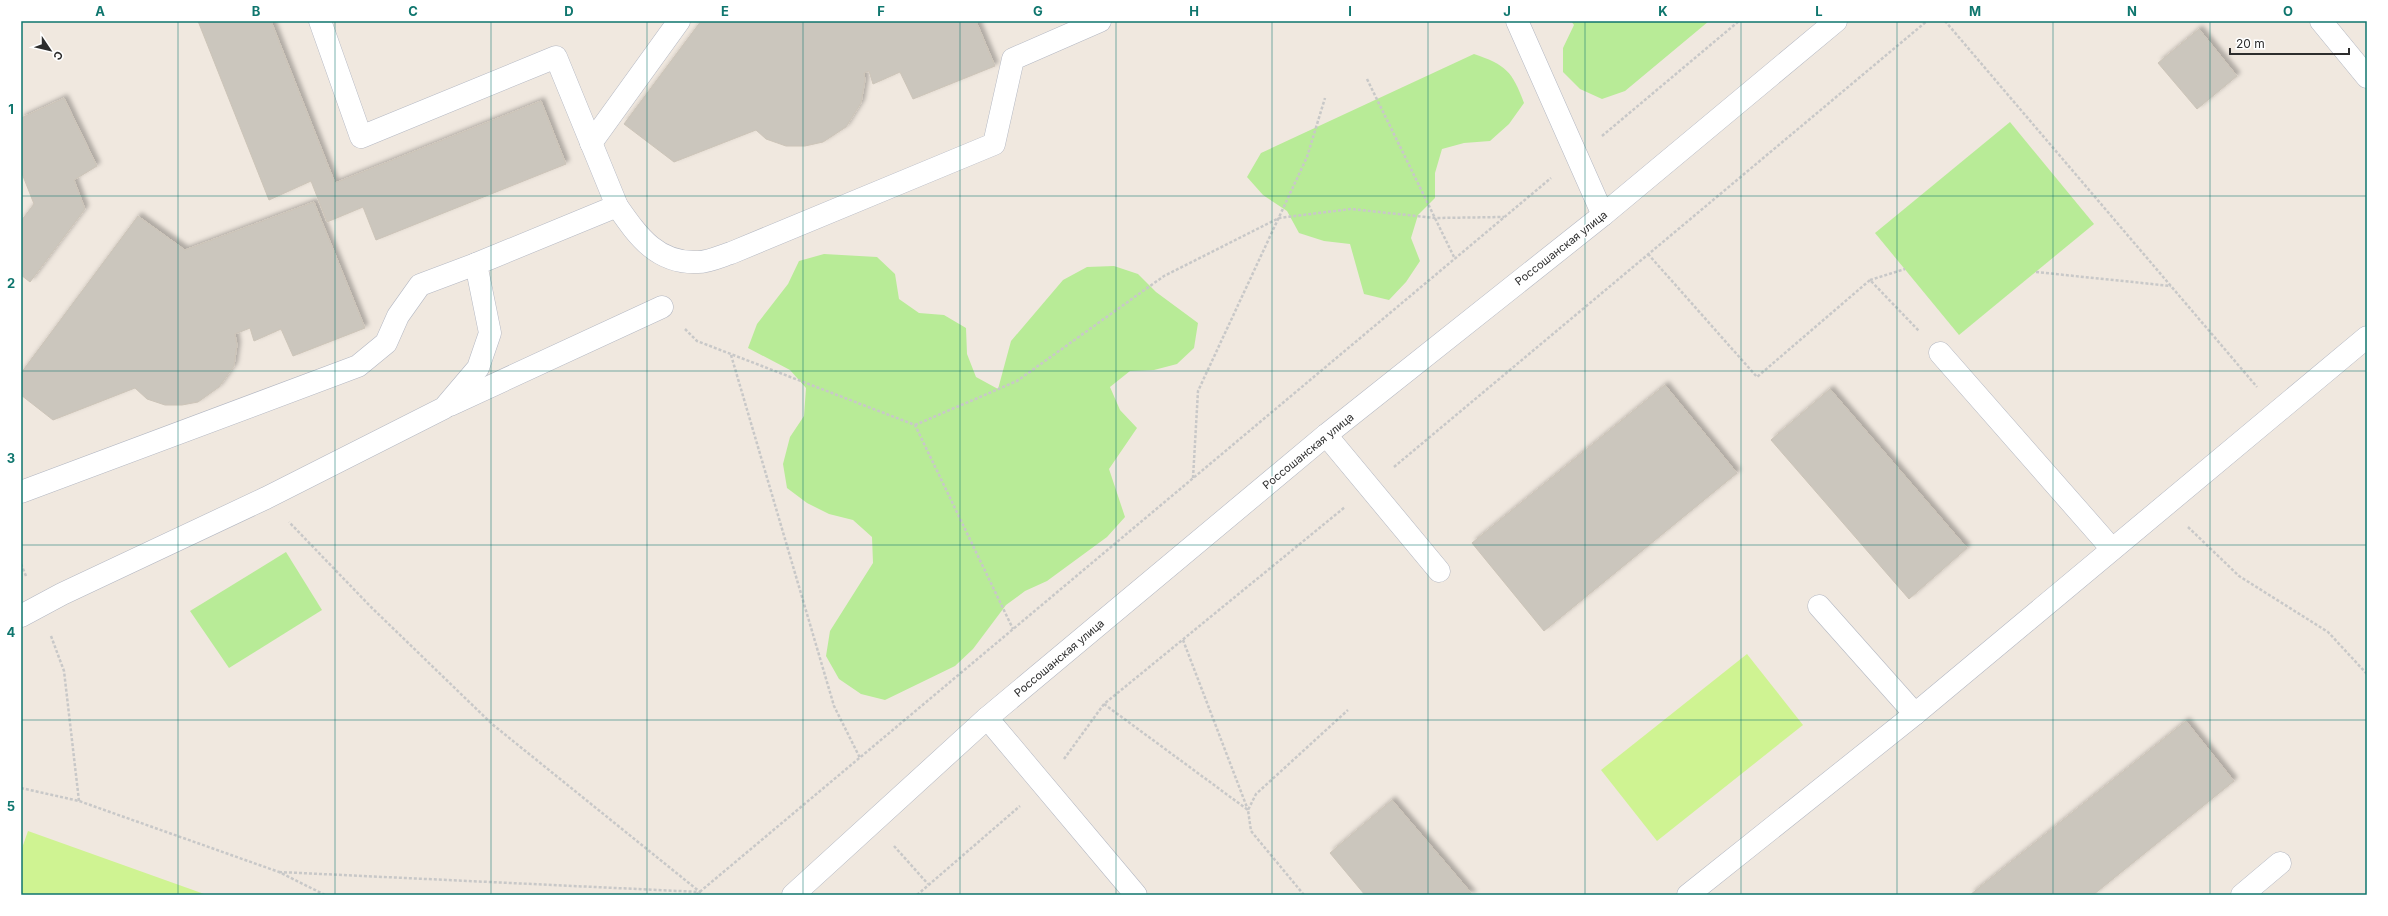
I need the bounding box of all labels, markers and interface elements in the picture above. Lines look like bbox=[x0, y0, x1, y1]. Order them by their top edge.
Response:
text: A bbox=[95, 3, 105, 19]
text: B bbox=[252, 3, 261, 19]
text: C bbox=[408, 3, 418, 19]
text: D bbox=[564, 3, 574, 19]
text: E bbox=[721, 3, 729, 19]
text: F bbox=[877, 3, 885, 19]
text: G bbox=[1033, 3, 1043, 19]
text: H bbox=[1189, 3, 1199, 19]
text: I bbox=[1348, 3, 1352, 19]
text: J bbox=[1503, 3, 1511, 19]
text: K bbox=[1658, 3, 1668, 19]
text: L bbox=[1815, 3, 1823, 19]
text: M bbox=[1969, 3, 1981, 19]
text: N bbox=[2127, 3, 2137, 19]
text: O bbox=[2283, 3, 2293, 19]
north arrow bbox=[30, 30, 70, 70]
scale bar bbox=[2230, 30, 2349, 56]
text: 20 m bbox=[2236, 36, 2265, 51]
text: С bbox=[50, 48, 66, 63]
text: 1 bbox=[8, 101, 14, 117]
street label: Россошанская улица bbox=[1512, 208, 1610, 288]
text: 2 bbox=[7, 275, 15, 291]
street label: Россошанская улица bbox=[1260, 410, 1356, 492]
text: 3 bbox=[7, 450, 15, 466]
street label: Россошанская улица bbox=[1011, 616, 1107, 700]
text: 4 bbox=[7, 624, 16, 640]
text: 5 bbox=[7, 798, 15, 814]

